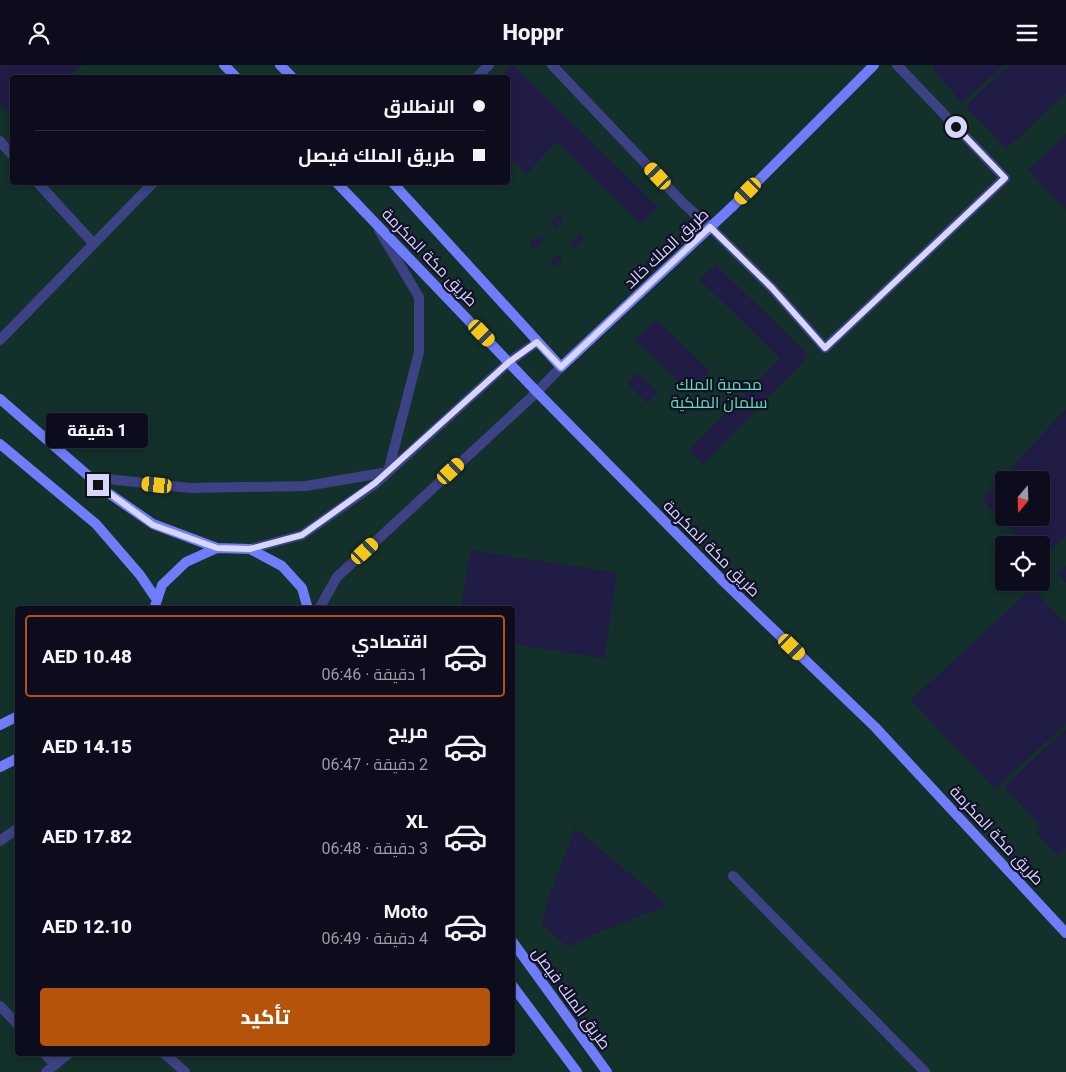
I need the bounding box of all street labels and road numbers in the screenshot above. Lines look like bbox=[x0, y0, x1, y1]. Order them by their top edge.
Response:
street label: طريق مكة المكرمة bbox=[377, 204, 481, 311]
street label: طريق الملك خالد bbox=[620, 204, 713, 293]
street label: طريق مكة المكرمة bbox=[659, 496, 764, 601]
street label: طريق مكة المكرمة bbox=[945, 782, 1048, 890]
street label: طريق الملك فيصل bbox=[527, 944, 615, 1054]

